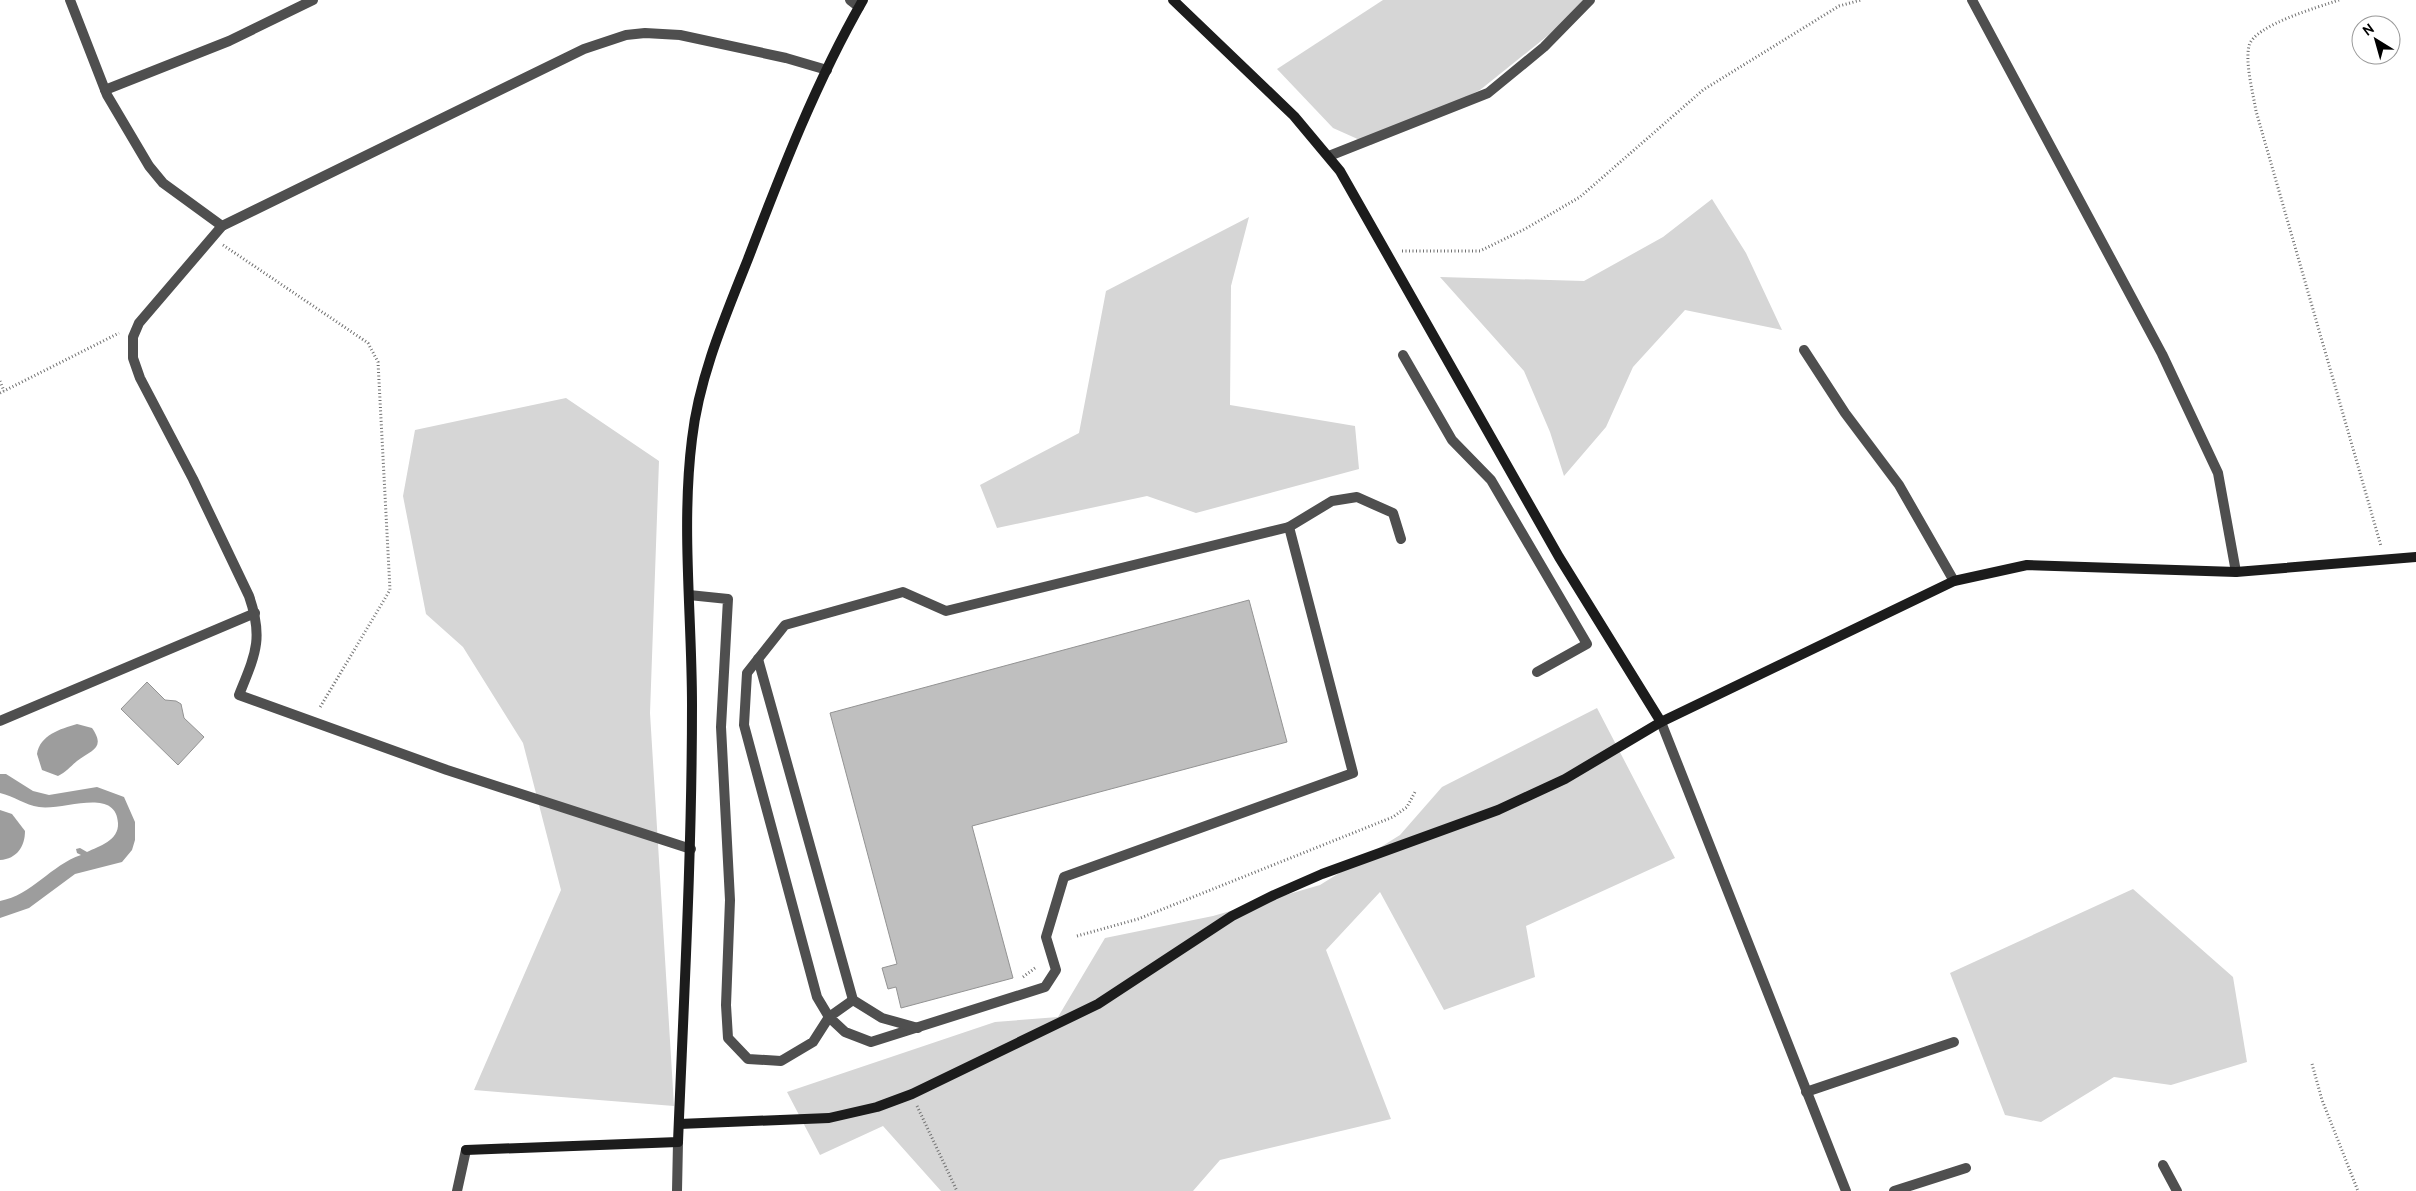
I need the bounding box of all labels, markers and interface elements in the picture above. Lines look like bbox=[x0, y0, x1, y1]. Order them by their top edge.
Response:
north arrow bbox=[2351, 15, 2401, 65]
text: N bbox=[2359, 19, 2378, 40]

